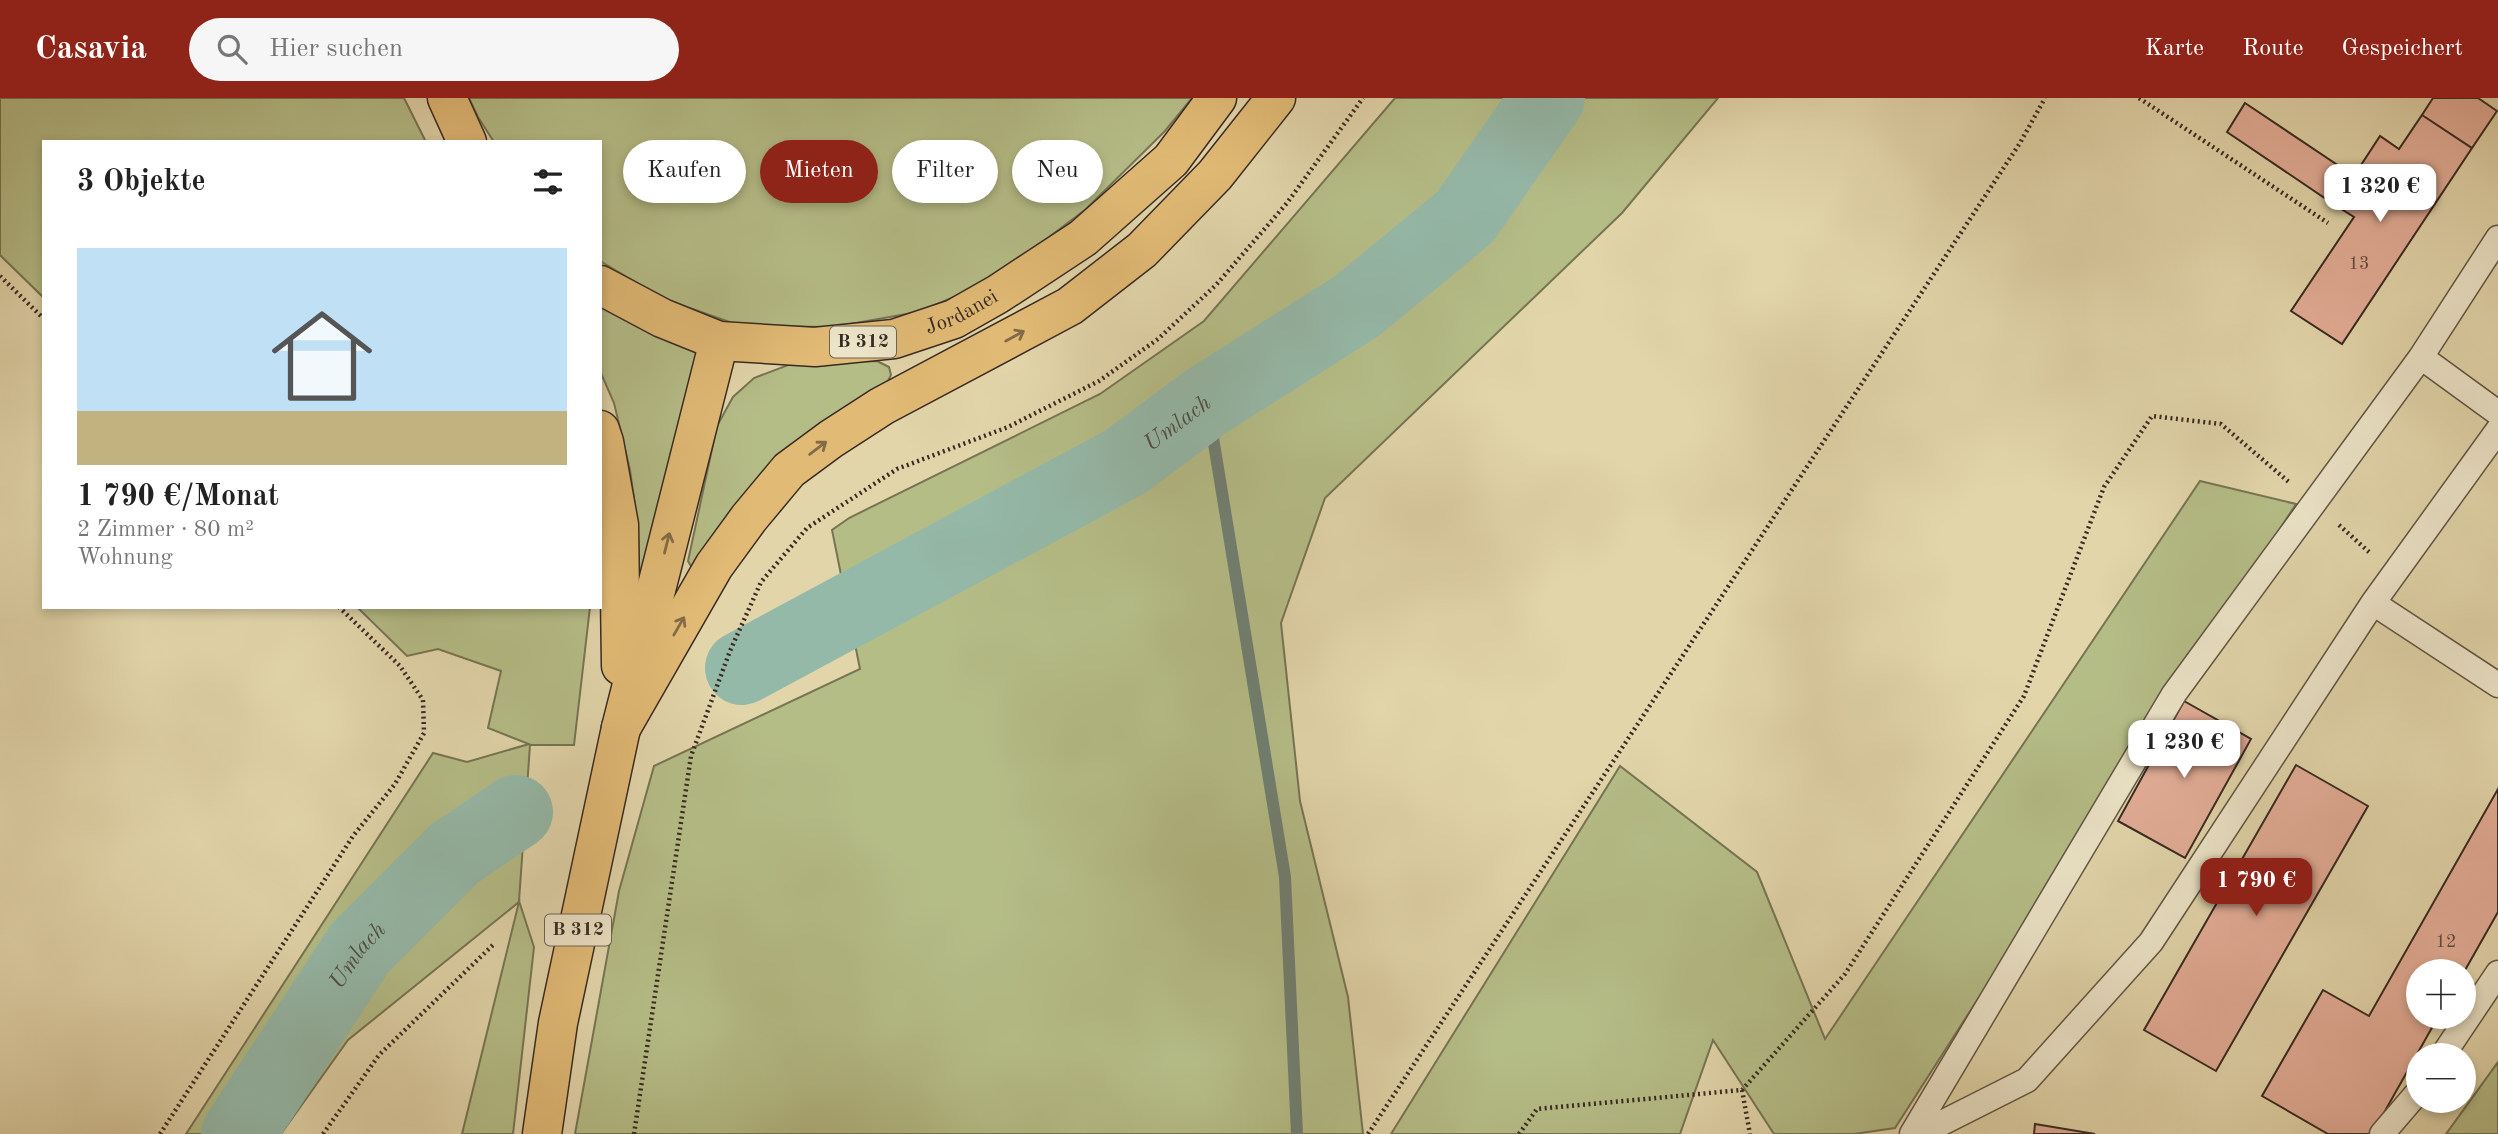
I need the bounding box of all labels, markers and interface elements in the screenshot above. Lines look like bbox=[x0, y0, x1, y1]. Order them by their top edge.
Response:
search box bbox=[189, 18, 679, 81]
icon: search bbox=[213, 30, 251, 68]
text: Casavia bbox=[35, 33, 147, 66]
text: Hier suchen bbox=[269, 36, 403, 62]
text: Karte bbox=[2145, 37, 2204, 61]
text: Route bbox=[2242, 37, 2304, 61]
text: Gespeichert bbox=[2342, 37, 2463, 61]
chip: Kaufen bbox=[623, 140, 746, 203]
chip: Mieten bbox=[760, 140, 878, 203]
chip: Filter bbox=[892, 140, 998, 203]
chip: Neu bbox=[1012, 140, 1103, 203]
icon: filters bbox=[529, 163, 567, 201]
pin: 1 320 € bbox=[2315, 164, 2445, 224]
text: 3 Objekte bbox=[77, 167, 206, 197]
text: 1 320 € bbox=[2340, 175, 2420, 198]
house number: 13 bbox=[2349, 255, 2369, 273]
street label: Jordanei bbox=[922, 286, 1002, 338]
icon: home bbox=[259, 293, 385, 419]
road number: B 312 bbox=[830, 326, 896, 358]
one-way arrow bbox=[1005, 329, 1025, 343]
water label: Umlach bbox=[1139, 391, 1215, 455]
one-way arrow bbox=[808, 441, 827, 456]
text: 1 790 €/Monat bbox=[77, 482, 279, 512]
text: 2 Zimmer · 80 m² bbox=[77, 518, 254, 541]
one-way arrow bbox=[661, 532, 674, 555]
text: Wohnung bbox=[77, 546, 173, 569]
one-way arrow bbox=[673, 616, 686, 637]
pin: 1 230 € bbox=[2119, 720, 2249, 780]
text: 1 230 € bbox=[2144, 731, 2224, 754]
pin: 1 790 € bbox=[2191, 858, 2321, 918]
text: 1 790 € bbox=[2216, 869, 2296, 892]
road number: B 312 bbox=[545, 915, 611, 946]
water label: Umlach bbox=[325, 918, 390, 993]
house number: 12 bbox=[2436, 933, 2456, 951]
map controls bbox=[2406, 959, 2476, 1113]
button: + bbox=[2406, 959, 2476, 1029]
button: − bbox=[2406, 1043, 2476, 1113]

